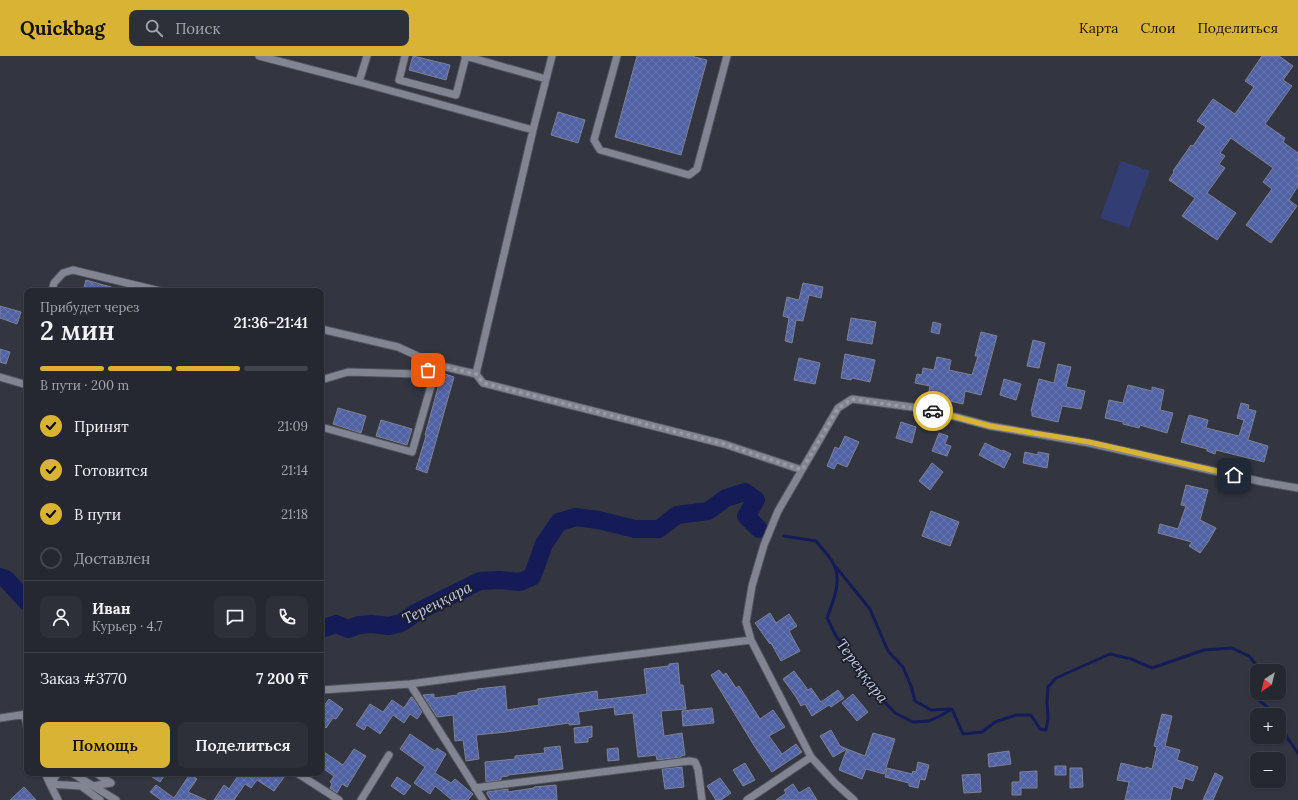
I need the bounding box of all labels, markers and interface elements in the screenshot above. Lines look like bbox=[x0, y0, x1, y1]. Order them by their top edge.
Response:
search box bbox=[129, 10, 409, 46]
text: Quickbag bbox=[20, 16, 105, 40]
icon: search bbox=[143, 17, 165, 39]
text: Поиск bbox=[175, 19, 220, 38]
text: Карта bbox=[1079, 19, 1118, 37]
text: Слои bbox=[1140, 19, 1175, 37]
text: Поделиться bbox=[1197, 19, 1278, 37]
text: Прибудет через bbox=[40, 299, 139, 316]
text: 21:36–21:41 bbox=[234, 313, 308, 332]
text: 2 мин bbox=[40, 314, 115, 347]
pin bbox=[411, 353, 445, 387]
icon: bag bbox=[417, 359, 439, 381]
text: В пути · 200 m bbox=[40, 377, 129, 394]
courier bbox=[913, 391, 953, 431]
icon: car bbox=[922, 400, 944, 422]
icon: check bbox=[40, 415, 62, 437]
text: Принят bbox=[74, 417, 129, 436]
text: 21:09 bbox=[277, 418, 308, 435]
pin bbox=[1217, 458, 1251, 492]
icon: check bbox=[40, 459, 62, 481]
text: Готовится bbox=[74, 461, 148, 480]
text: 21:14 bbox=[281, 462, 308, 479]
icon: home bbox=[1223, 464, 1245, 486]
icon: check bbox=[40, 503, 62, 525]
text: В пути bbox=[74, 505, 121, 524]
text: 21:18 bbox=[281, 506, 308, 523]
text: Доставлен bbox=[74, 549, 150, 568]
water label: Тереңқара bbox=[399, 577, 475, 628]
button: person bbox=[40, 596, 82, 638]
button: chat bbox=[214, 596, 256, 638]
button: phone bbox=[266, 596, 308, 638]
text: Иван bbox=[92, 599, 131, 618]
text: Курьер · 4.7 bbox=[92, 618, 162, 635]
water label: Тереңқара bbox=[832, 635, 893, 707]
north arrow bbox=[1250, 664, 1286, 700]
map controls bbox=[1250, 664, 1286, 788]
text: Заказ #3770 bbox=[40, 669, 127, 688]
text: 7 200 ₸ bbox=[256, 669, 308, 688]
button: + bbox=[1250, 708, 1286, 744]
button: Помощь bbox=[40, 722, 170, 768]
button: Поделиться bbox=[178, 722, 308, 768]
button: − bbox=[1250, 752, 1286, 788]

